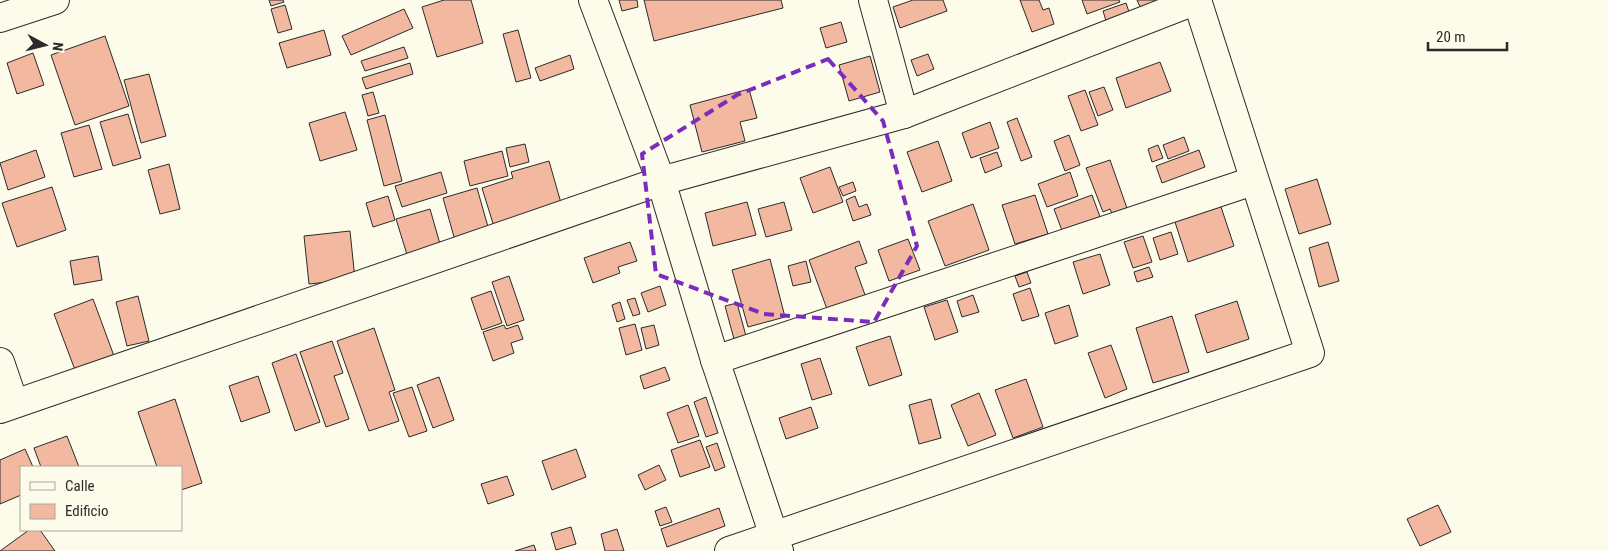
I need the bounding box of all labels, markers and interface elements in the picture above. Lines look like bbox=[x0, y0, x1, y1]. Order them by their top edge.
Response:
north arrow bbox=[20, 20, 70, 70]
scale bar bbox=[1428, 20, 1507, 52]
text: 20 m bbox=[1436, 28, 1466, 46]
text: N bbox=[49, 41, 66, 52]
legend bbox=[20, 466, 182, 531]
text: Calle bbox=[65, 477, 95, 495]
text: Edificio bbox=[65, 502, 108, 520]

